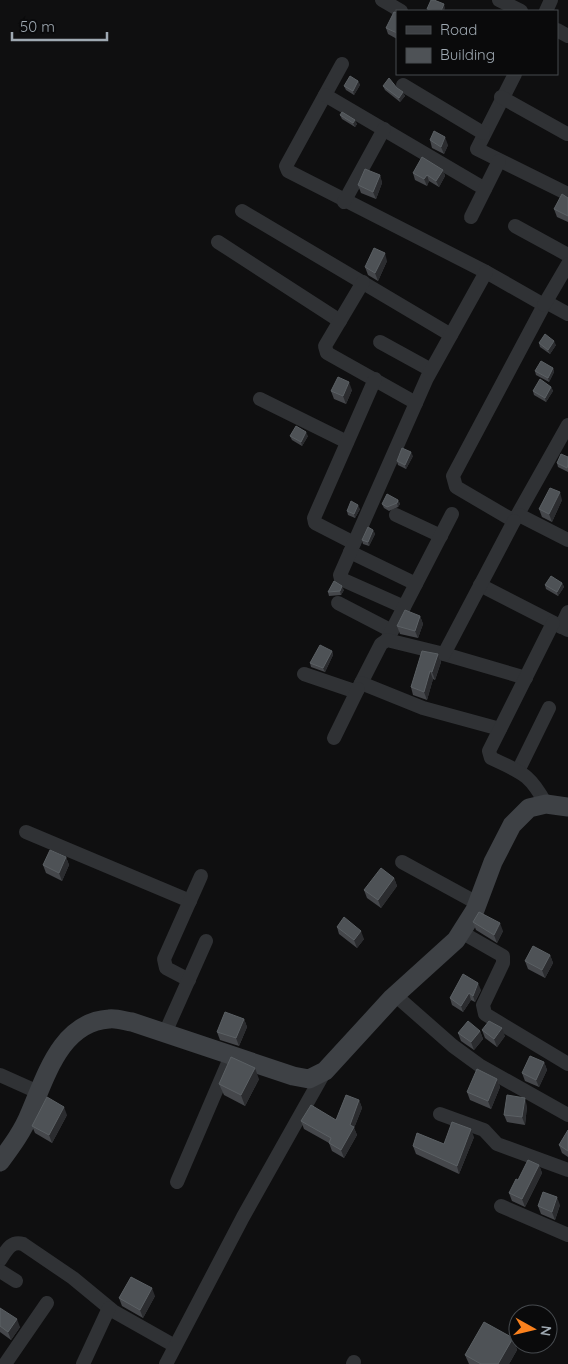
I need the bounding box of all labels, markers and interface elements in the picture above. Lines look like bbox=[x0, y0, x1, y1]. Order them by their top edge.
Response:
scale bar bbox=[12, 10, 108, 42]
legend bbox=[396, 10, 558, 75]
text: 50 m bbox=[20, 17, 55, 36]
text: Road bbox=[440, 20, 477, 39]
text: Building bbox=[440, 45, 495, 64]
north arrow bbox=[508, 1304, 558, 1354]
text: N bbox=[536, 1324, 556, 1337]

